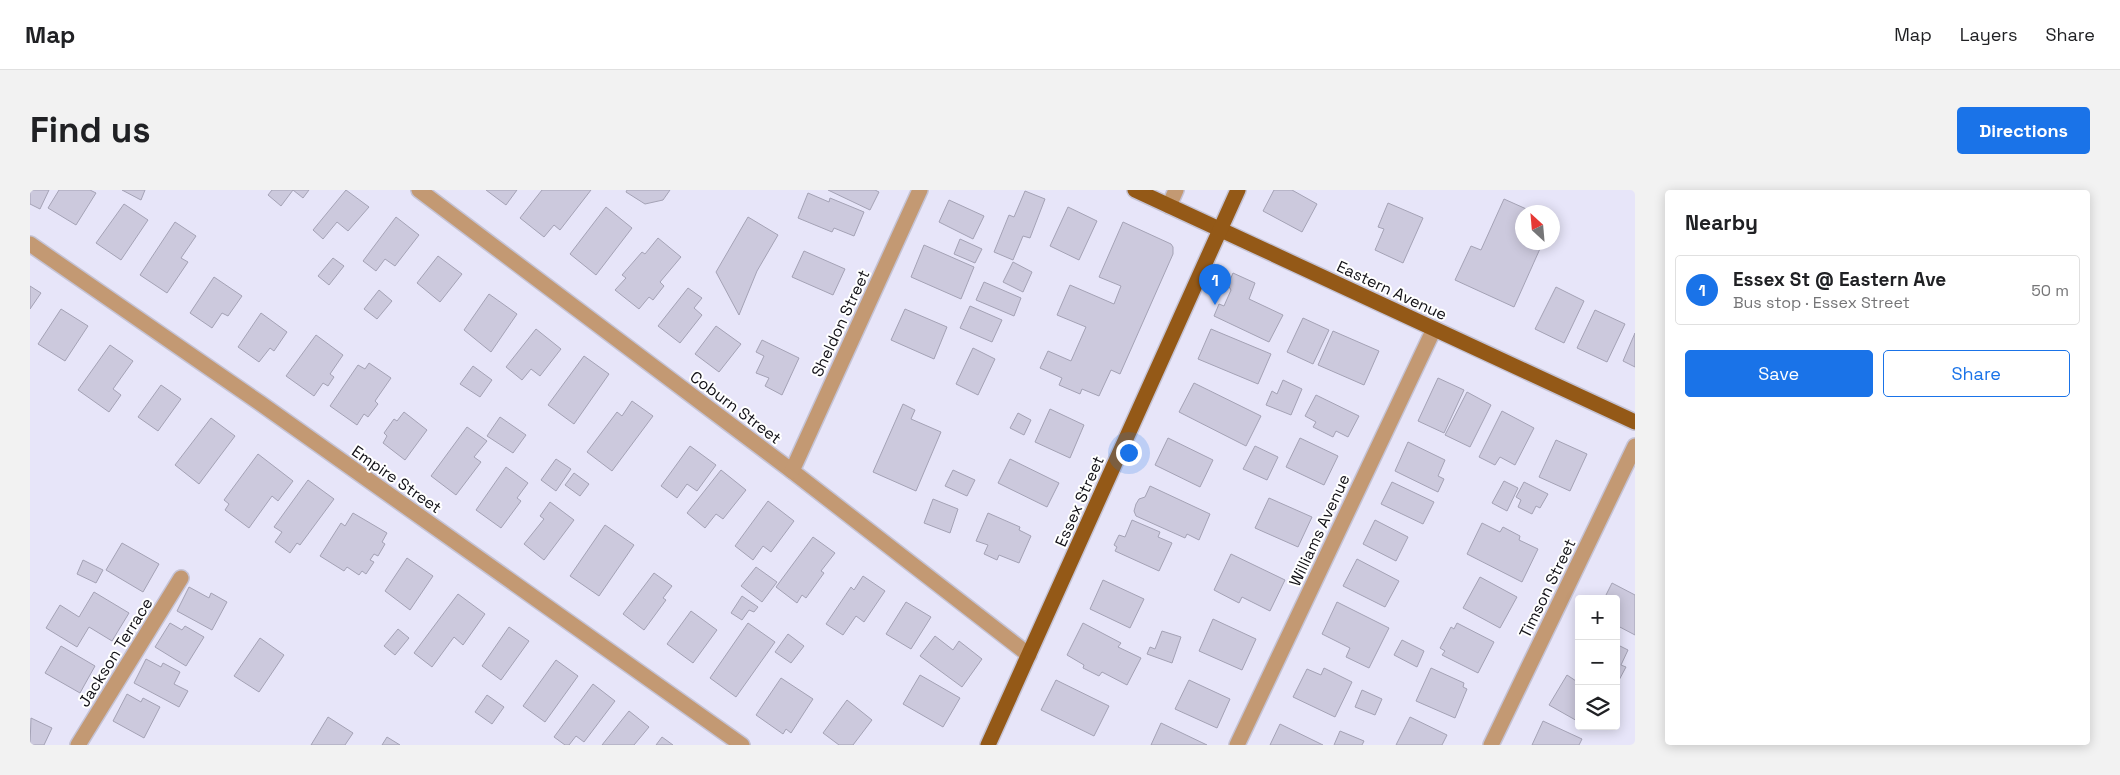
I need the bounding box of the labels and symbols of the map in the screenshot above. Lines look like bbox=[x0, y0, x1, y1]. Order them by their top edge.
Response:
north arrow bbox=[1515, 205, 1560, 250]
street label: Eastern Avenue bbox=[1333, 256, 1450, 325]
pin: 1 bbox=[1199, 264, 1231, 305]
street label: Sheldon Street bbox=[806, 266, 874, 380]
street label: Coburn Street bbox=[686, 366, 786, 449]
your location bbox=[1116, 440, 1142, 466]
street label: Empire Street bbox=[348, 441, 446, 518]
street label: Essex Street bbox=[1050, 452, 1109, 550]
street label: Williams Avenue bbox=[1284, 471, 1355, 590]
street label: Timson Street bbox=[1514, 535, 1581, 641]
street label: Jackson Terrace bbox=[73, 594, 157, 711]

